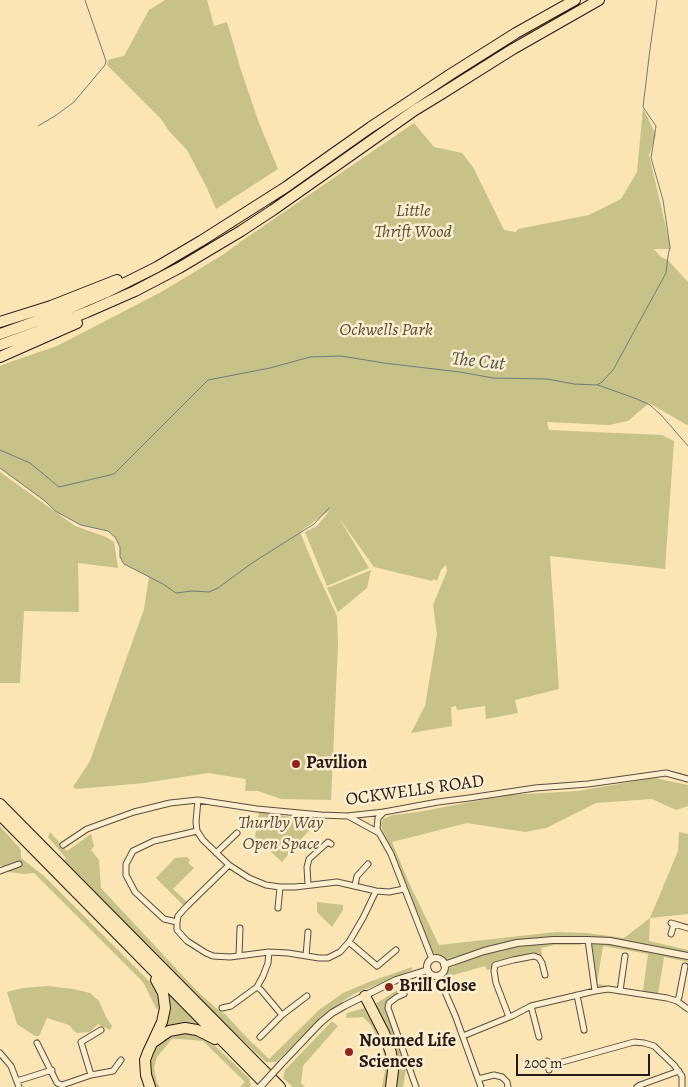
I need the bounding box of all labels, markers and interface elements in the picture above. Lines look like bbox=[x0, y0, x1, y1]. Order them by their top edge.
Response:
park label: Little Thrift Wood bbox=[374, 201, 452, 243]
park label: Ockwells Park bbox=[339, 320, 433, 342]
water label: The Cut bbox=[450, 348, 506, 376]
place label: Pavilion bbox=[306, 753, 367, 775]
marker: Pavilion bbox=[290, 758, 302, 770]
street label: OCKWELLS ROAD bbox=[344, 771, 486, 811]
park label: Thurlby Way Open Space bbox=[238, 813, 324, 856]
place label: Brill Close bbox=[399, 976, 476, 998]
marker: Brill Close bbox=[383, 981, 395, 993]
place label: Noumed Life Sciences bbox=[359, 1031, 456, 1074]
scale bar bbox=[518, 1044, 652, 1076]
marker: Noumed Life Sciences bbox=[343, 1046, 355, 1058]
text: 200 m bbox=[524, 1053, 563, 1073]

